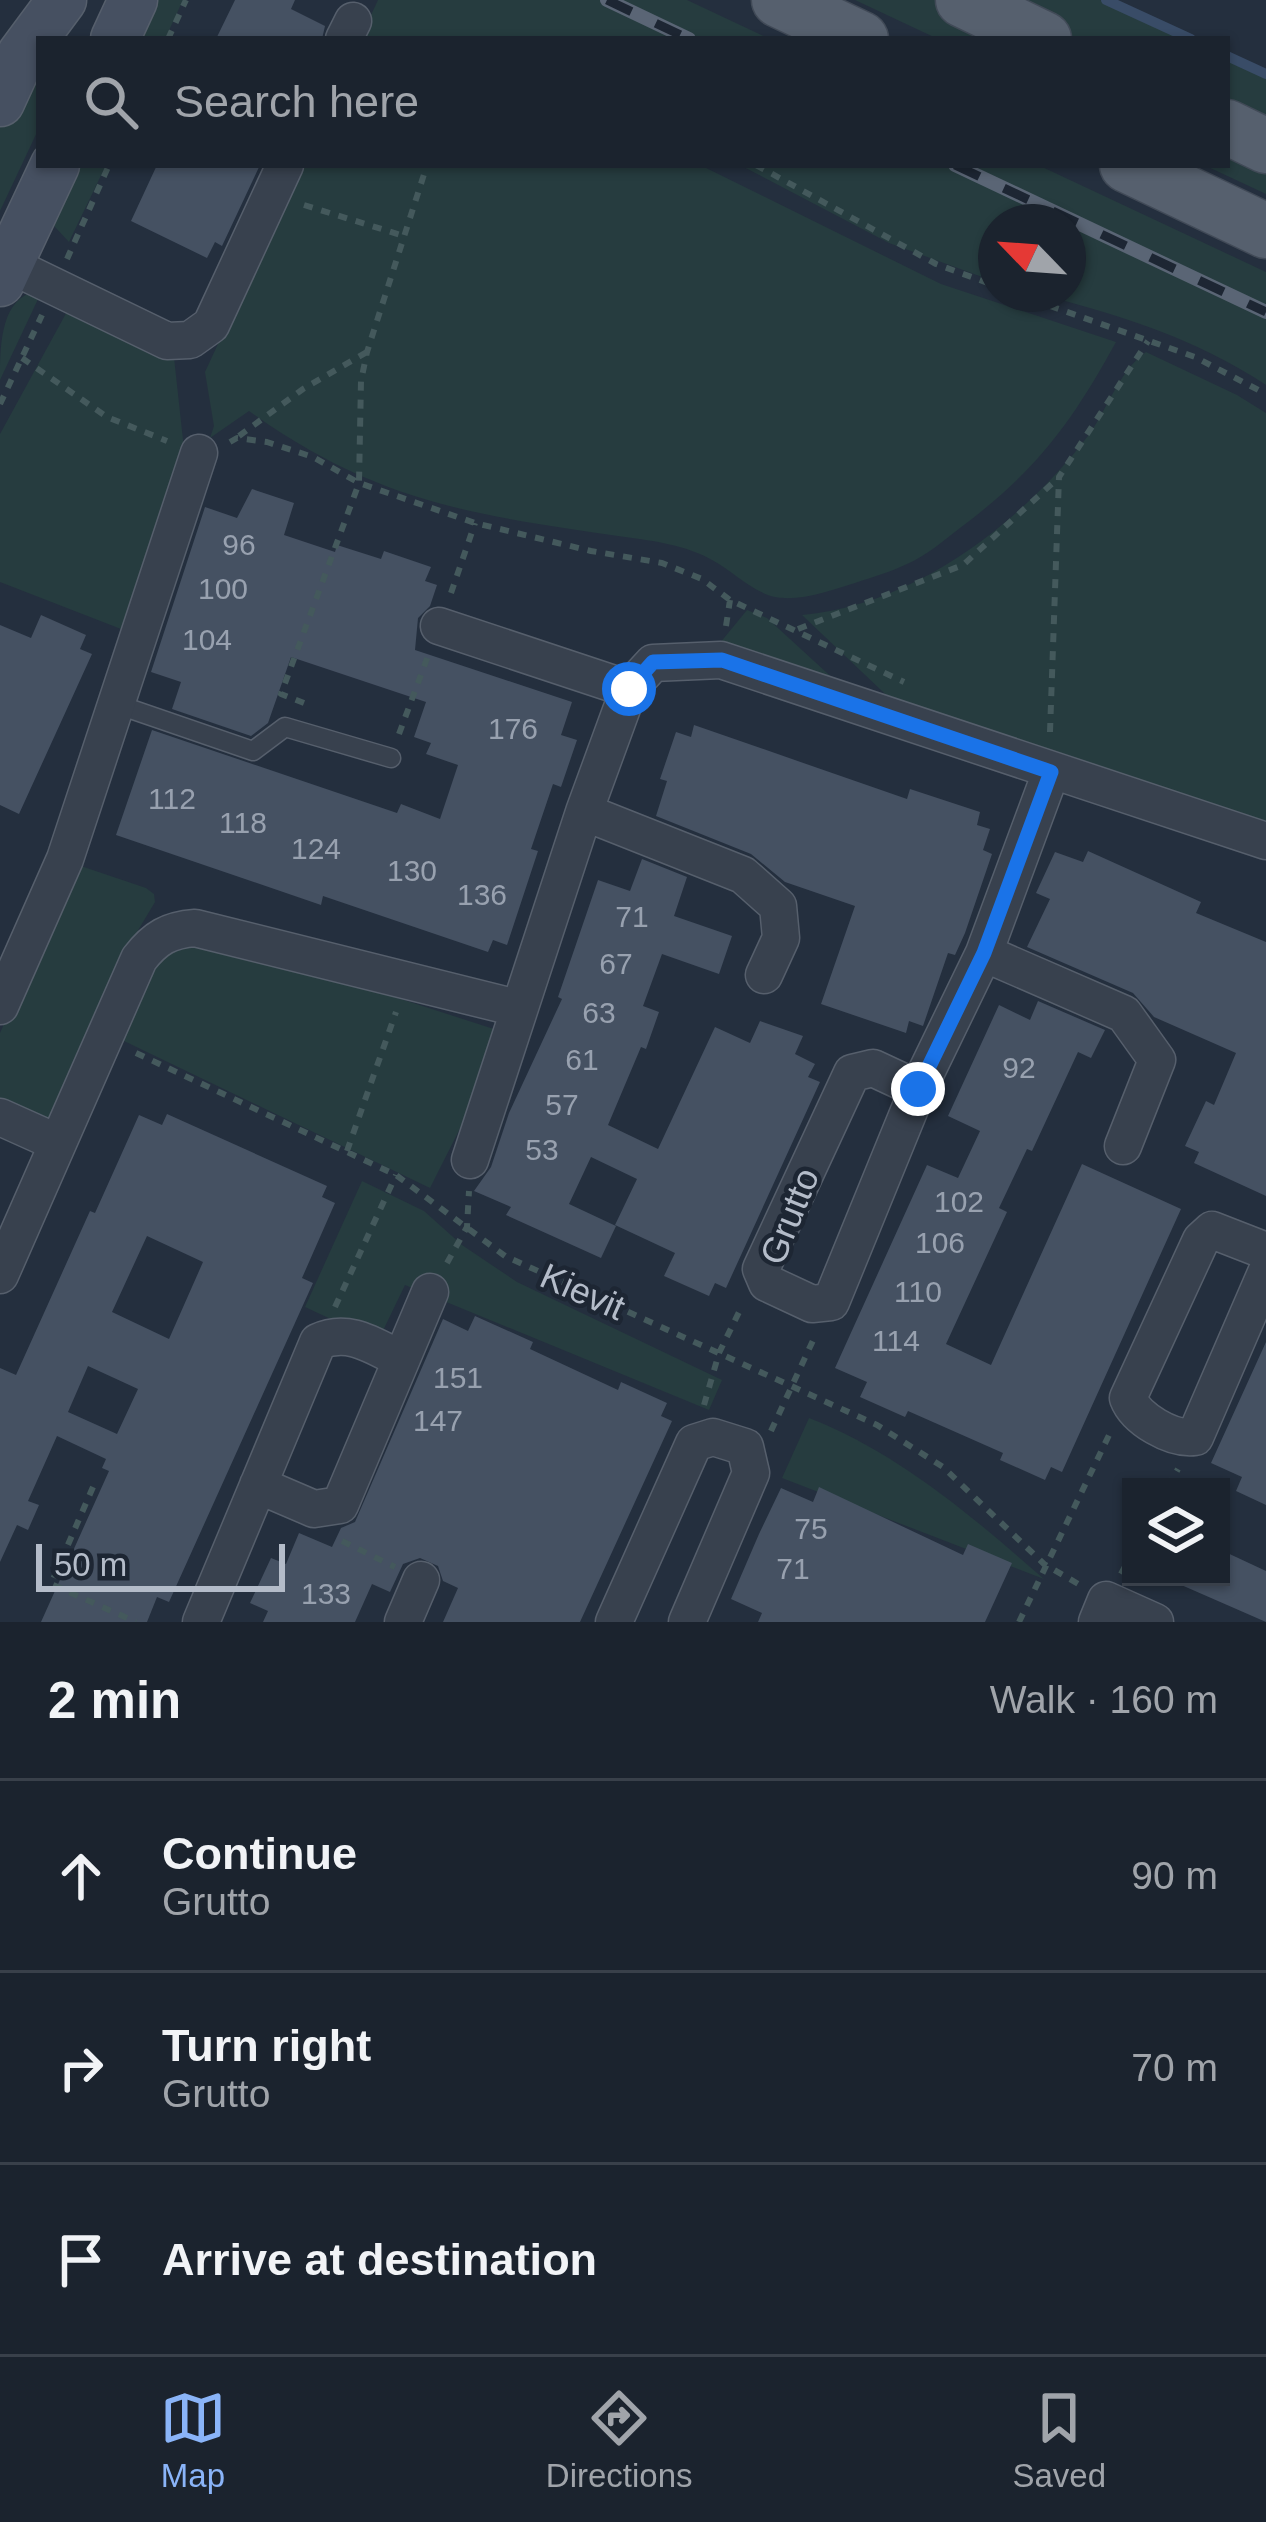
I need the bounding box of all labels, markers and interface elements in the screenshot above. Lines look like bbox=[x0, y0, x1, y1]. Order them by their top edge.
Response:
search box bbox=[36, 36, 1230, 168]
icon: search bbox=[78, 69, 144, 135]
text: Search here bbox=[174, 76, 419, 127]
north arrow bbox=[978, 204, 1086, 312]
house number: 96 bbox=[222, 528, 256, 561]
house number: 100 bbox=[198, 572, 248, 605]
house number: 104 bbox=[182, 623, 232, 656]
route start bbox=[602, 662, 656, 716]
house number: 176 bbox=[488, 712, 538, 745]
house number: 112 bbox=[148, 782, 196, 815]
house number: 118 bbox=[219, 806, 267, 839]
house number: 124 bbox=[291, 832, 341, 865]
house number: 130 bbox=[387, 854, 437, 887]
house number: 136 bbox=[457, 878, 507, 911]
house number: 71 bbox=[615, 900, 649, 933]
house number: 67 bbox=[599, 947, 633, 980]
house number: 63 bbox=[582, 996, 616, 1029]
house number: 61 bbox=[565, 1043, 599, 1076]
house number: 92 bbox=[1002, 1051, 1036, 1084]
route end bbox=[891, 1062, 945, 1116]
house number: 57 bbox=[545, 1088, 579, 1121]
house number: 53 bbox=[525, 1133, 559, 1166]
street label: Grutto bbox=[752, 1162, 827, 1270]
house number: 102 bbox=[934, 1185, 984, 1218]
house number: 106 bbox=[915, 1226, 965, 1259]
street label: Kievit bbox=[534, 1255, 631, 1328]
house number: 110 bbox=[894, 1275, 942, 1308]
house number: 114 bbox=[872, 1324, 920, 1357]
house number: 151 bbox=[433, 1361, 483, 1394]
house number: 147 bbox=[413, 1404, 463, 1437]
map controls bbox=[1122, 1478, 1230, 1586]
button: layers bbox=[1122, 1478, 1230, 1586]
house number: 75 bbox=[794, 1512, 828, 1545]
scale bar bbox=[36, 1538, 285, 1591]
text: 50 m bbox=[54, 1546, 127, 1583]
house number: 71 bbox=[776, 1552, 810, 1585]
house number: 133 bbox=[301, 1577, 351, 1610]
text: 2 min bbox=[48, 1672, 181, 1729]
text: Walk · 160 m bbox=[990, 1678, 1218, 1721]
text: Continue bbox=[162, 1828, 357, 1879]
icon: ahead bbox=[48, 1843, 114, 1909]
text: 90 m bbox=[1131, 1854, 1218, 1897]
text: Grutto bbox=[162, 1880, 270, 1923]
text: Turn right bbox=[162, 2020, 371, 2071]
icon: right bbox=[48, 2035, 114, 2101]
text: 70 m bbox=[1131, 2046, 1218, 2089]
text: Grutto bbox=[162, 2072, 270, 2115]
icon: arrive bbox=[48, 2227, 114, 2293]
text: Arrive at destination bbox=[162, 2234, 597, 2285]
tab: Map bbox=[160, 2385, 226, 2495]
tab: Directions bbox=[546, 2385, 693, 2495]
tab: Saved bbox=[1012, 2385, 1106, 2495]

